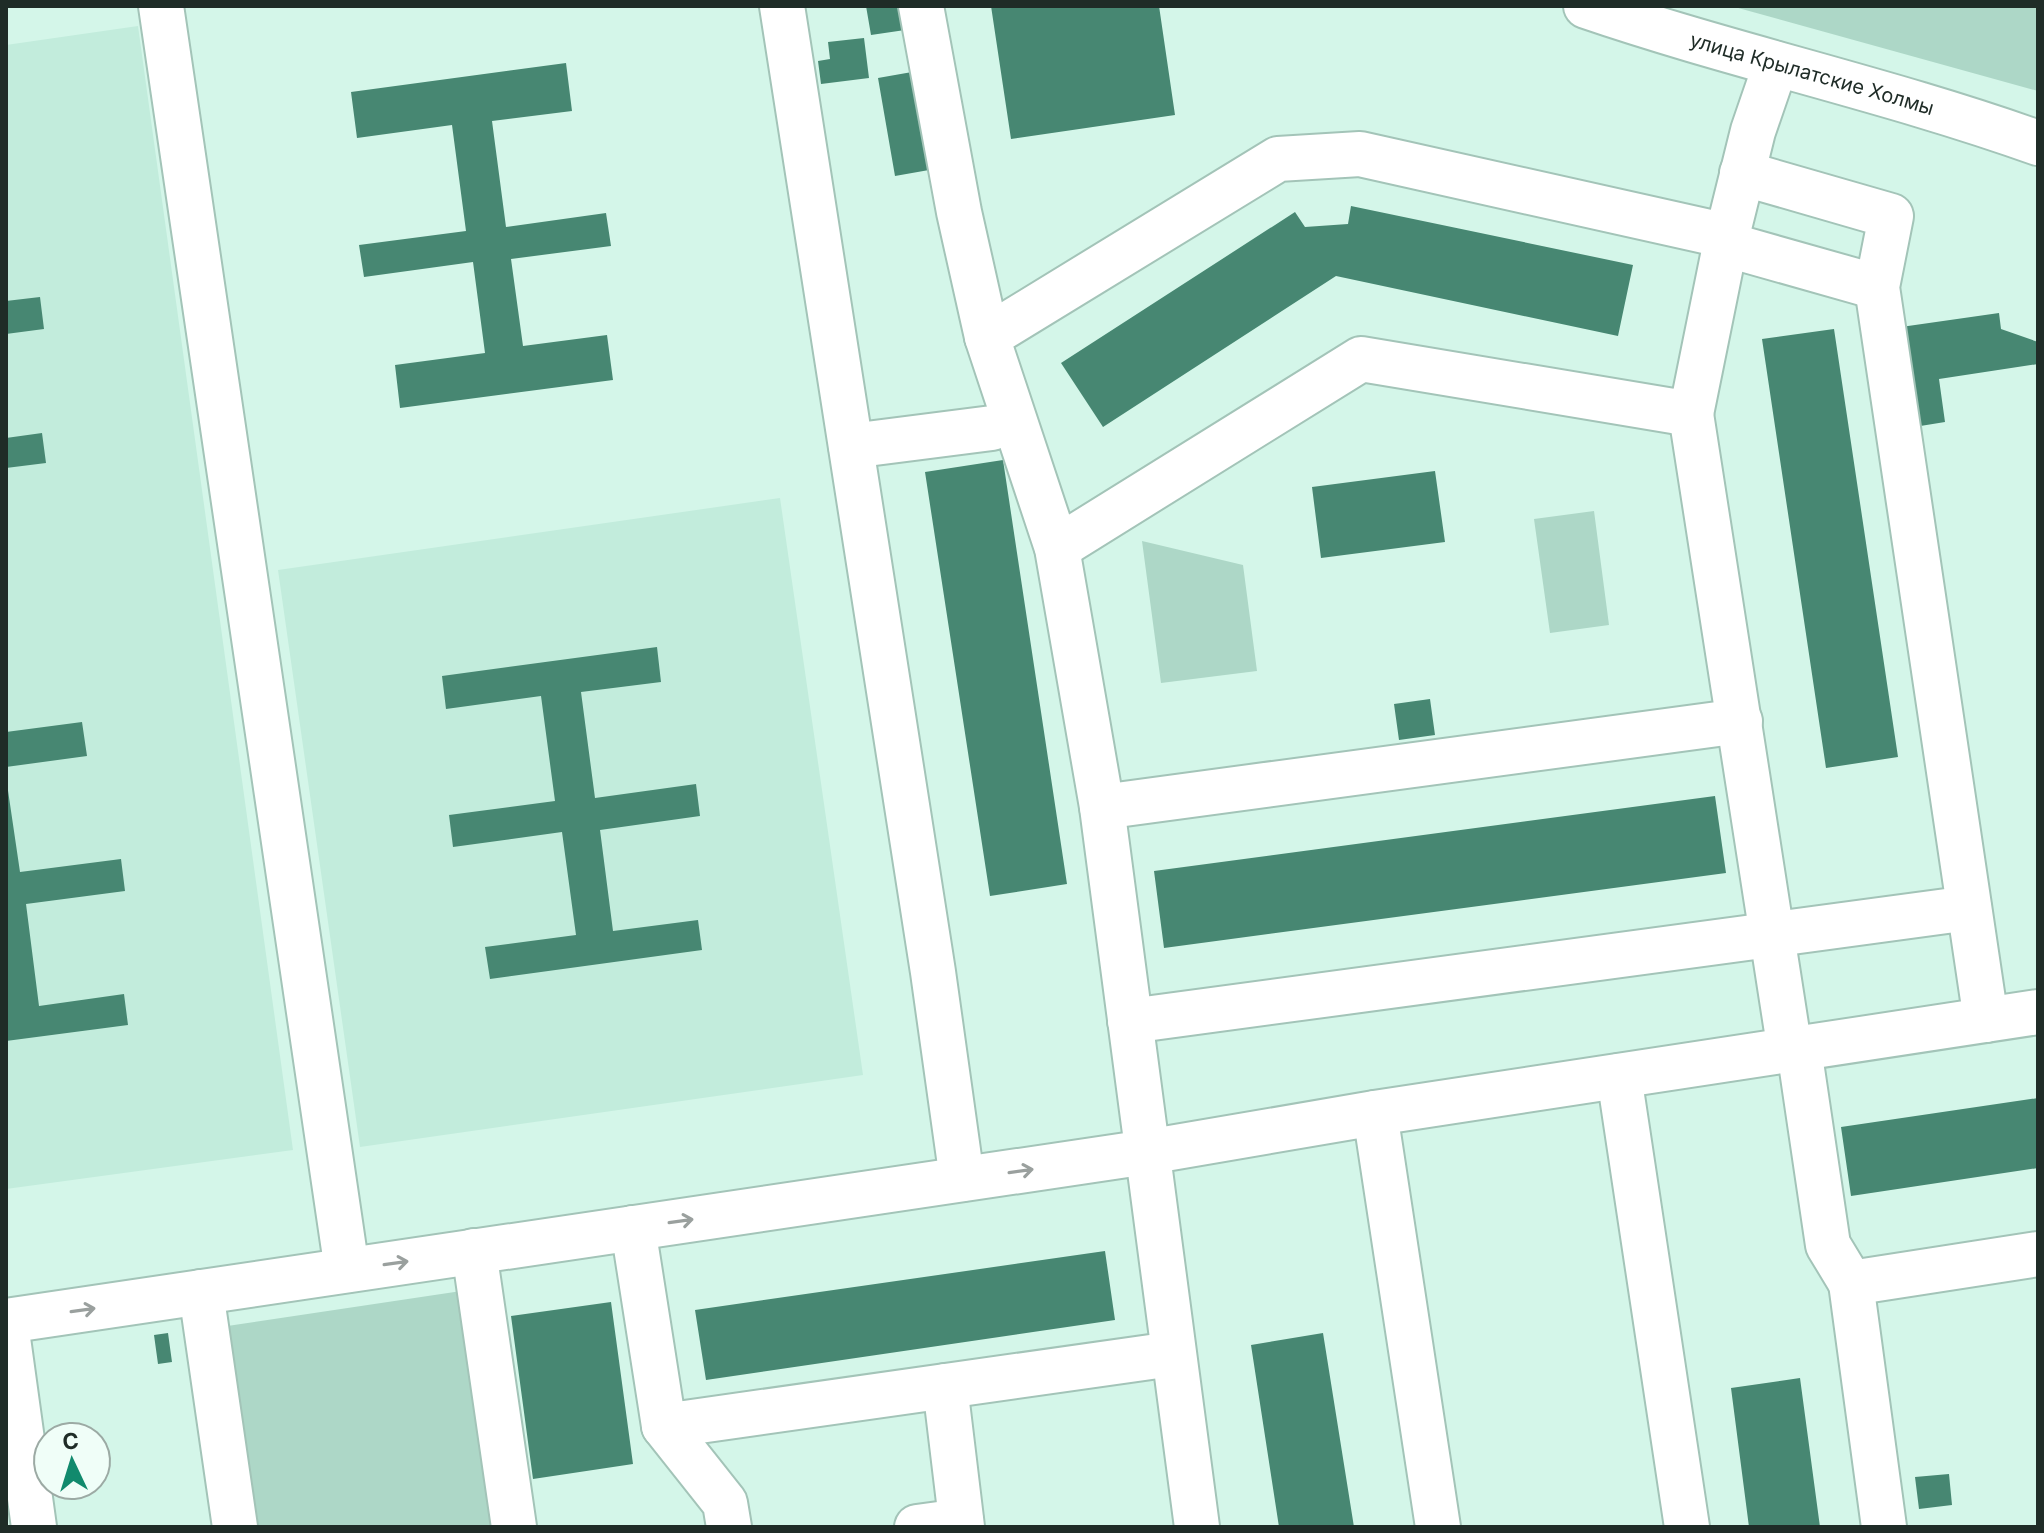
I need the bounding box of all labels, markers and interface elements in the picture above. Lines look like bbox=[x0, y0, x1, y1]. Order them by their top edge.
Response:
street label: улица Крылатские Холмы bbox=[1687, 28, 1937, 120]
one-way arrow bbox=[1008, 1163, 1033, 1178]
one-way arrow bbox=[668, 1213, 693, 1228]
one-way arrow bbox=[383, 1255, 408, 1270]
one-way arrow bbox=[70, 1302, 95, 1317]
north arrow bbox=[32, 1421, 112, 1501]
text: С bbox=[62, 1428, 80, 1455]

